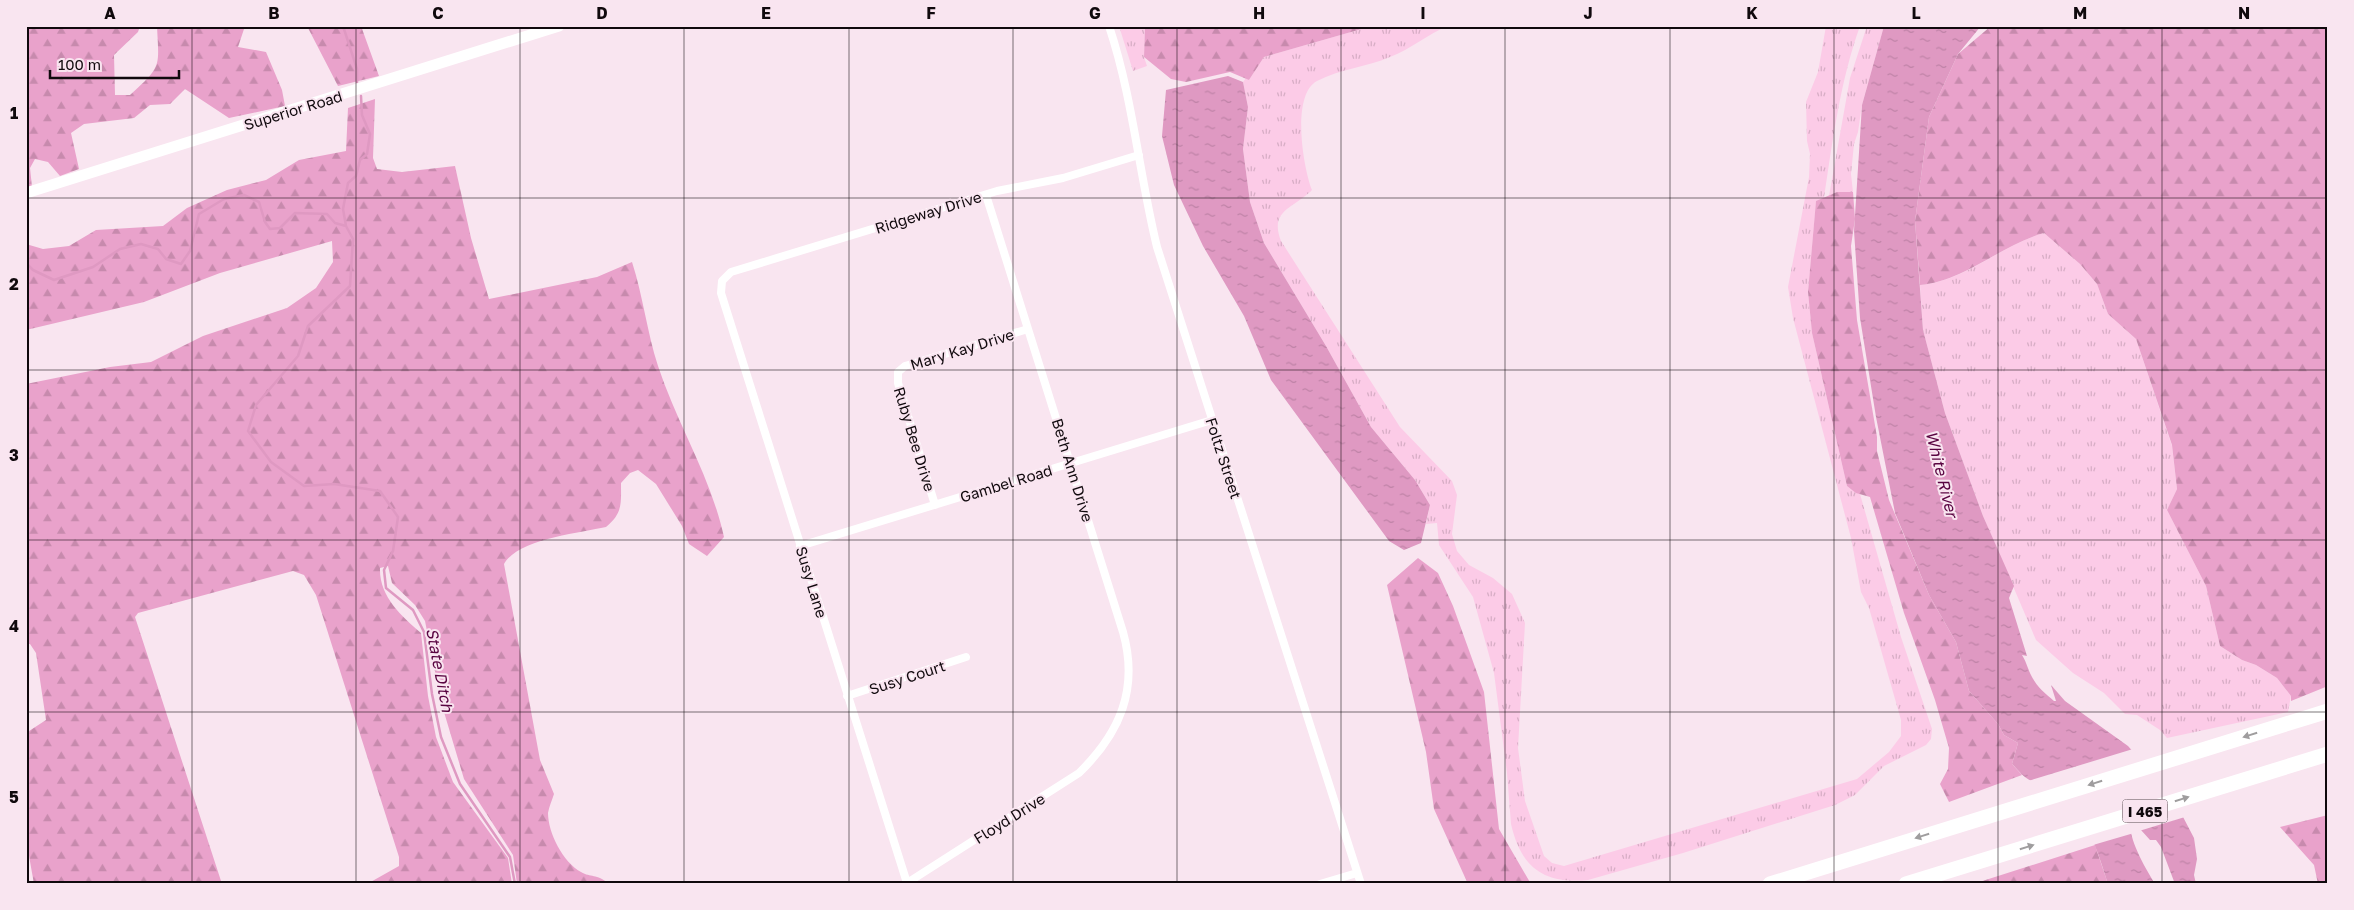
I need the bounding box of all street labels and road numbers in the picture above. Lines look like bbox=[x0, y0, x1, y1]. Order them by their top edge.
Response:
street label: Superior Road bbox=[242, 87, 344, 133]
street label: Ridgeway Drive bbox=[872, 187, 984, 237]
street label: Mary Kay Drive bbox=[908, 325, 1016, 373]
street label: Ruby Bee Drive bbox=[891, 385, 940, 494]
street label: Foltz Street bbox=[1202, 415, 1246, 501]
street label: Beth Ann Drive bbox=[1049, 416, 1097, 524]
street label: Gambel Road bbox=[958, 460, 1054, 506]
street label: Susy Lane bbox=[793, 544, 831, 620]
street label: Susy Court bbox=[867, 656, 947, 698]
street label: Floyd Drive bbox=[970, 789, 1048, 847]
road number: I 465 bbox=[2122, 799, 2168, 822]

